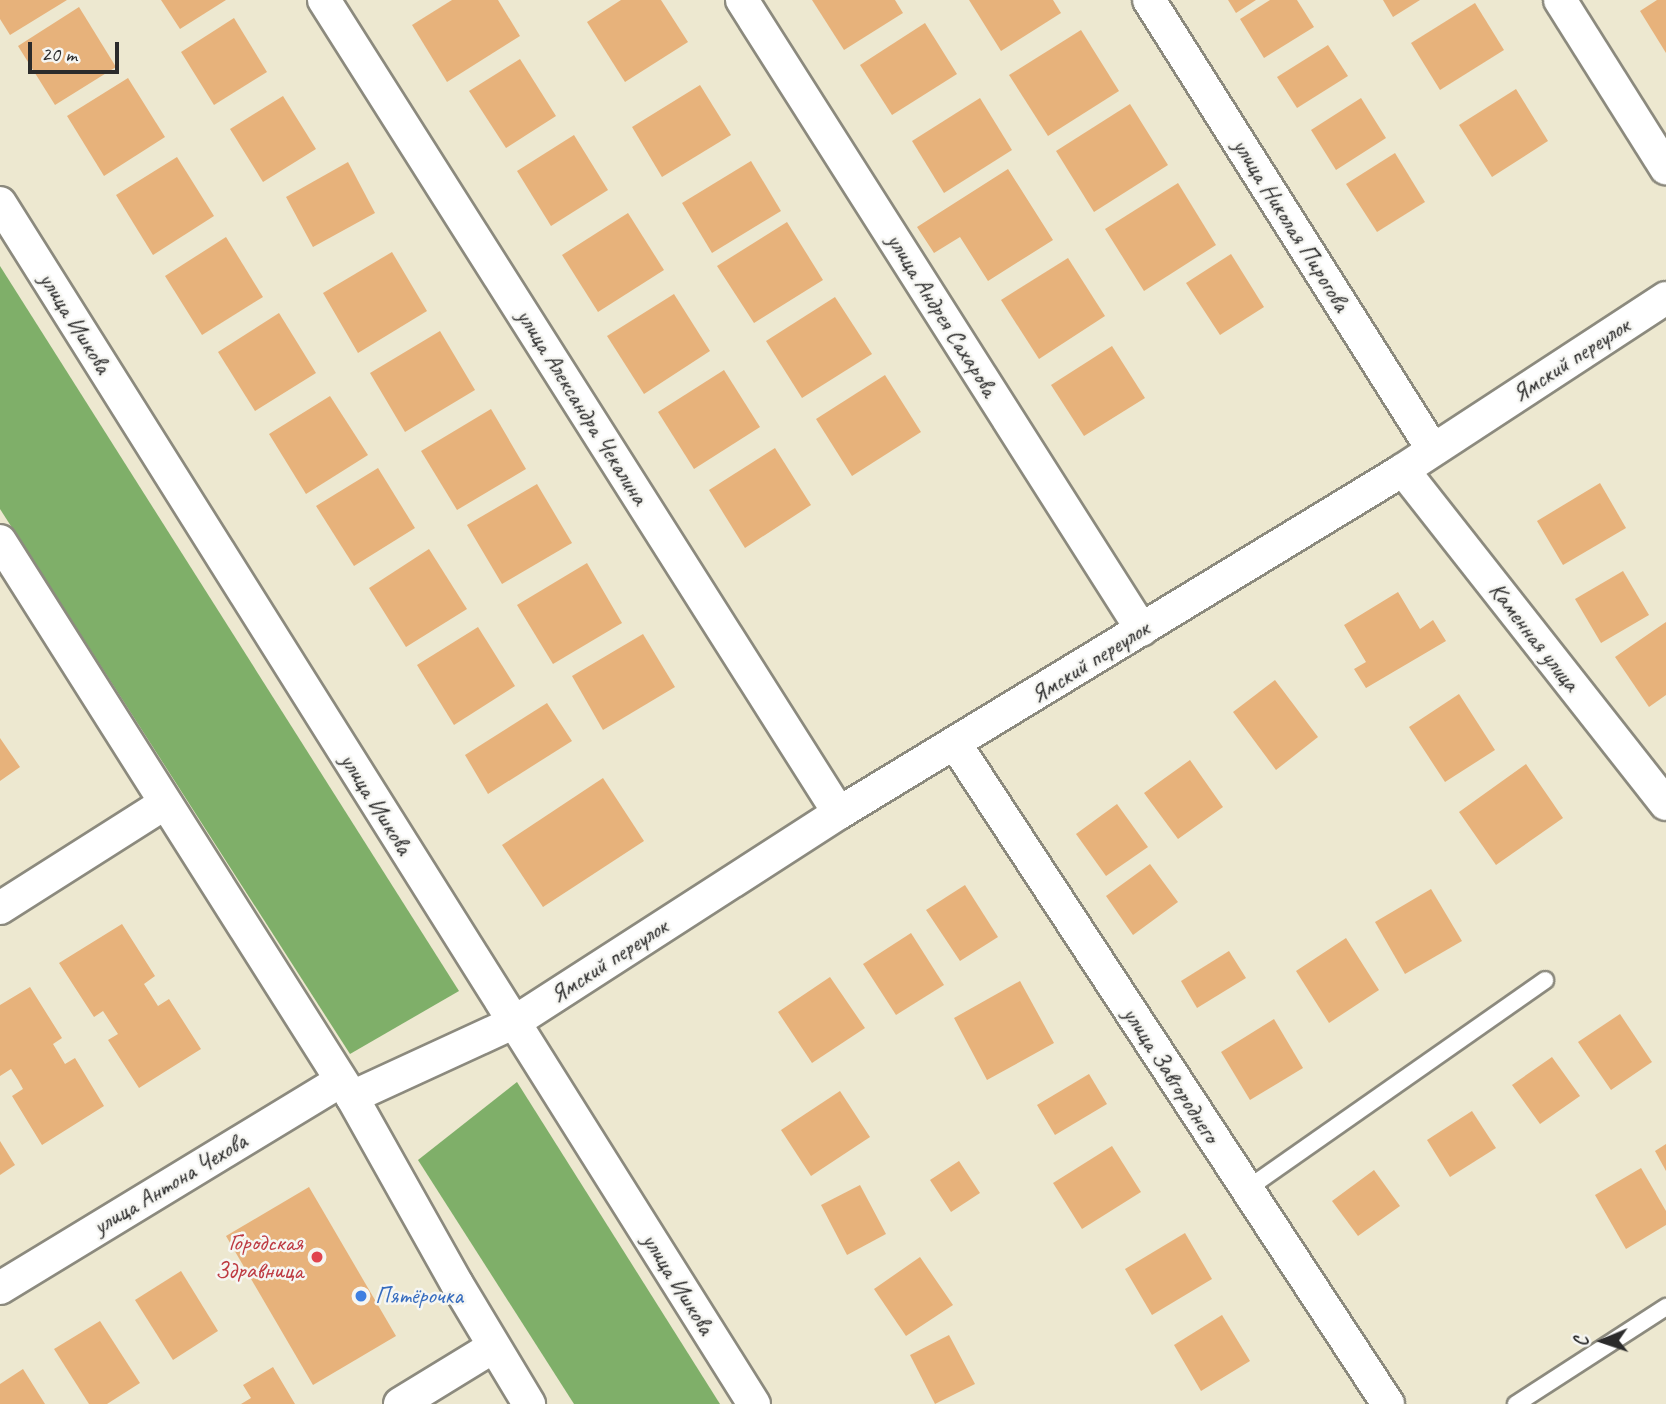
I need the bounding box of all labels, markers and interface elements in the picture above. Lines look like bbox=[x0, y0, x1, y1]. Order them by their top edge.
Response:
scale bar bbox=[32, 28, 122, 72]
text: 20 m bbox=[41, 41, 77, 67]
street label: улица Николая Пирогова bbox=[1227, 134, 1355, 316]
street label: улица Андрея Сахарова bbox=[880, 228, 1004, 402]
street label: улица Ишкова bbox=[32, 266, 118, 380]
street label: улица Александра Чекалина bbox=[510, 304, 654, 510]
street label: Ямский переулок bbox=[1507, 311, 1635, 409]
street label: Каменная улица bbox=[1482, 576, 1586, 698]
street label: Ямский переулок bbox=[1026, 614, 1154, 710]
street label: улица Ишкова bbox=[333, 747, 419, 861]
street label: Ямский переулок bbox=[545, 912, 673, 1010]
street label: улица Завгороднего bbox=[1116, 1002, 1226, 1148]
street label: улица Антона Чехова bbox=[87, 1126, 253, 1242]
street label: улица Ишкова bbox=[635, 1227, 721, 1341]
place label: Городская Здравница bbox=[215, 1229, 303, 1285]
marker: Городская Здравница bbox=[309, 1249, 325, 1265]
place label: Пятёрочка bbox=[375, 1282, 463, 1310]
marker: Пятёрочка bbox=[353, 1288, 369, 1304]
north arrow bbox=[1568, 1306, 1638, 1376]
text: С bbox=[1570, 1337, 1594, 1347]

